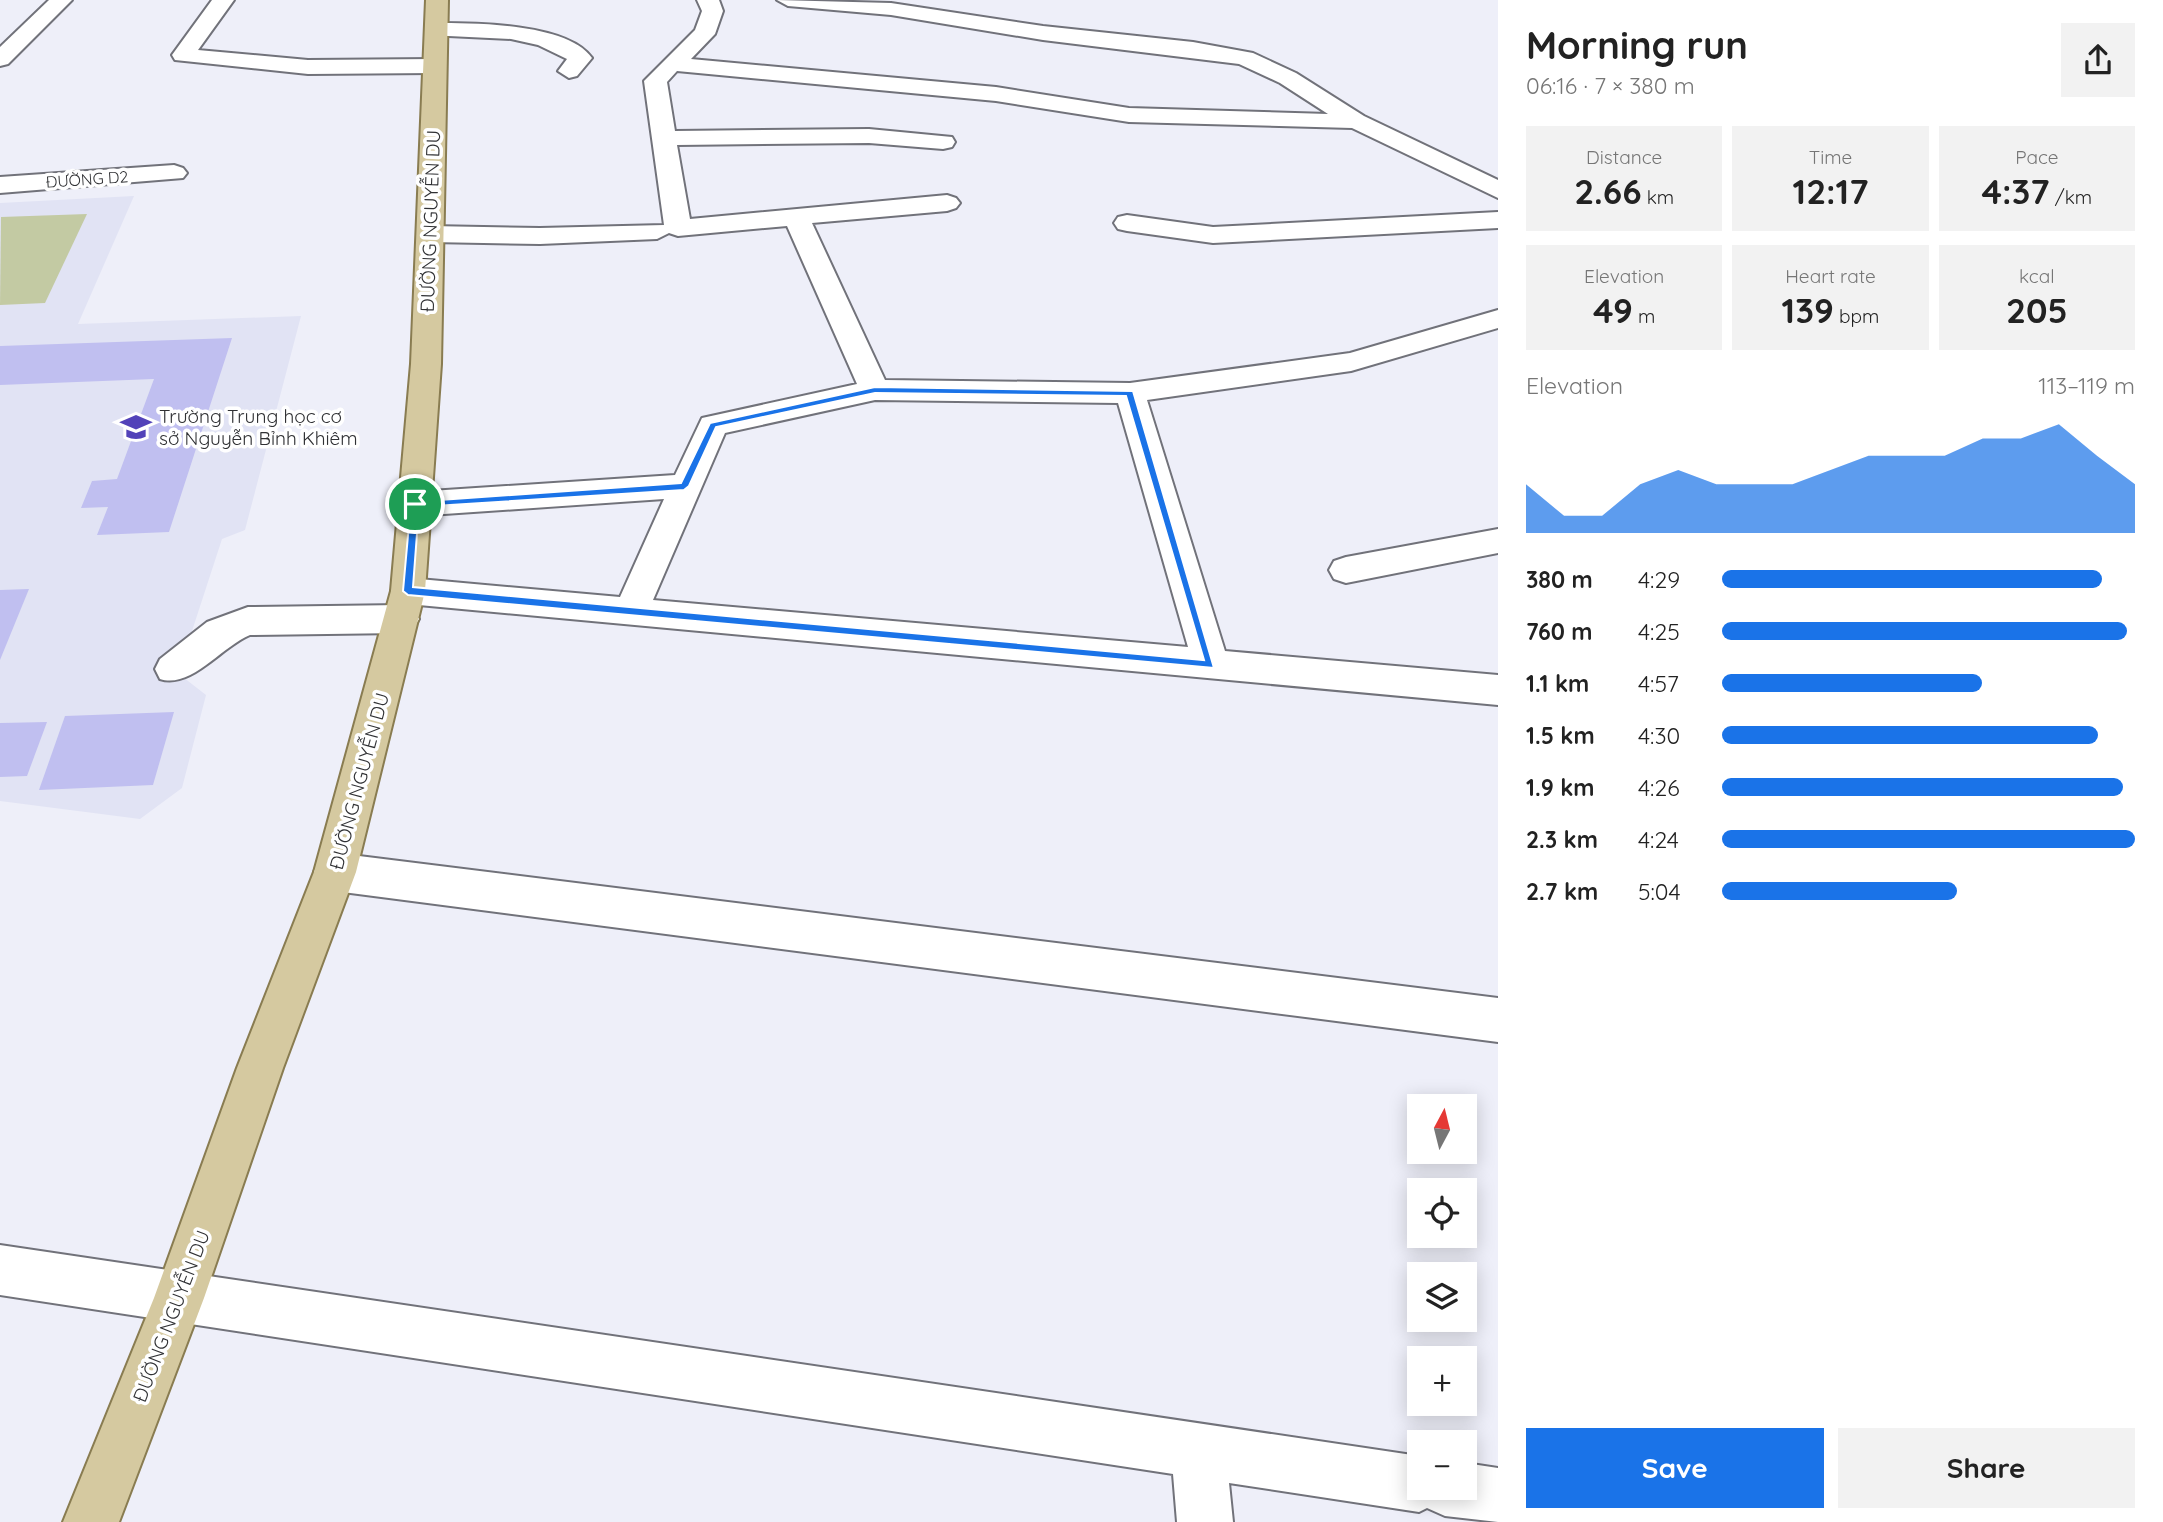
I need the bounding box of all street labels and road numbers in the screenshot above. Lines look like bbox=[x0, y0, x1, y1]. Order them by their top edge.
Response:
street label: ĐƯỜNG NGUYỄN DU bbox=[415, 130, 445, 312]
street label: ĐƯỜNG D2 bbox=[45, 166, 129, 192]
street label: ĐƯỜNG NGUYỄN DU bbox=[324, 690, 394, 872]
street label: ĐƯỜNG NGUYỄN DU bbox=[127, 1227, 215, 1405]

